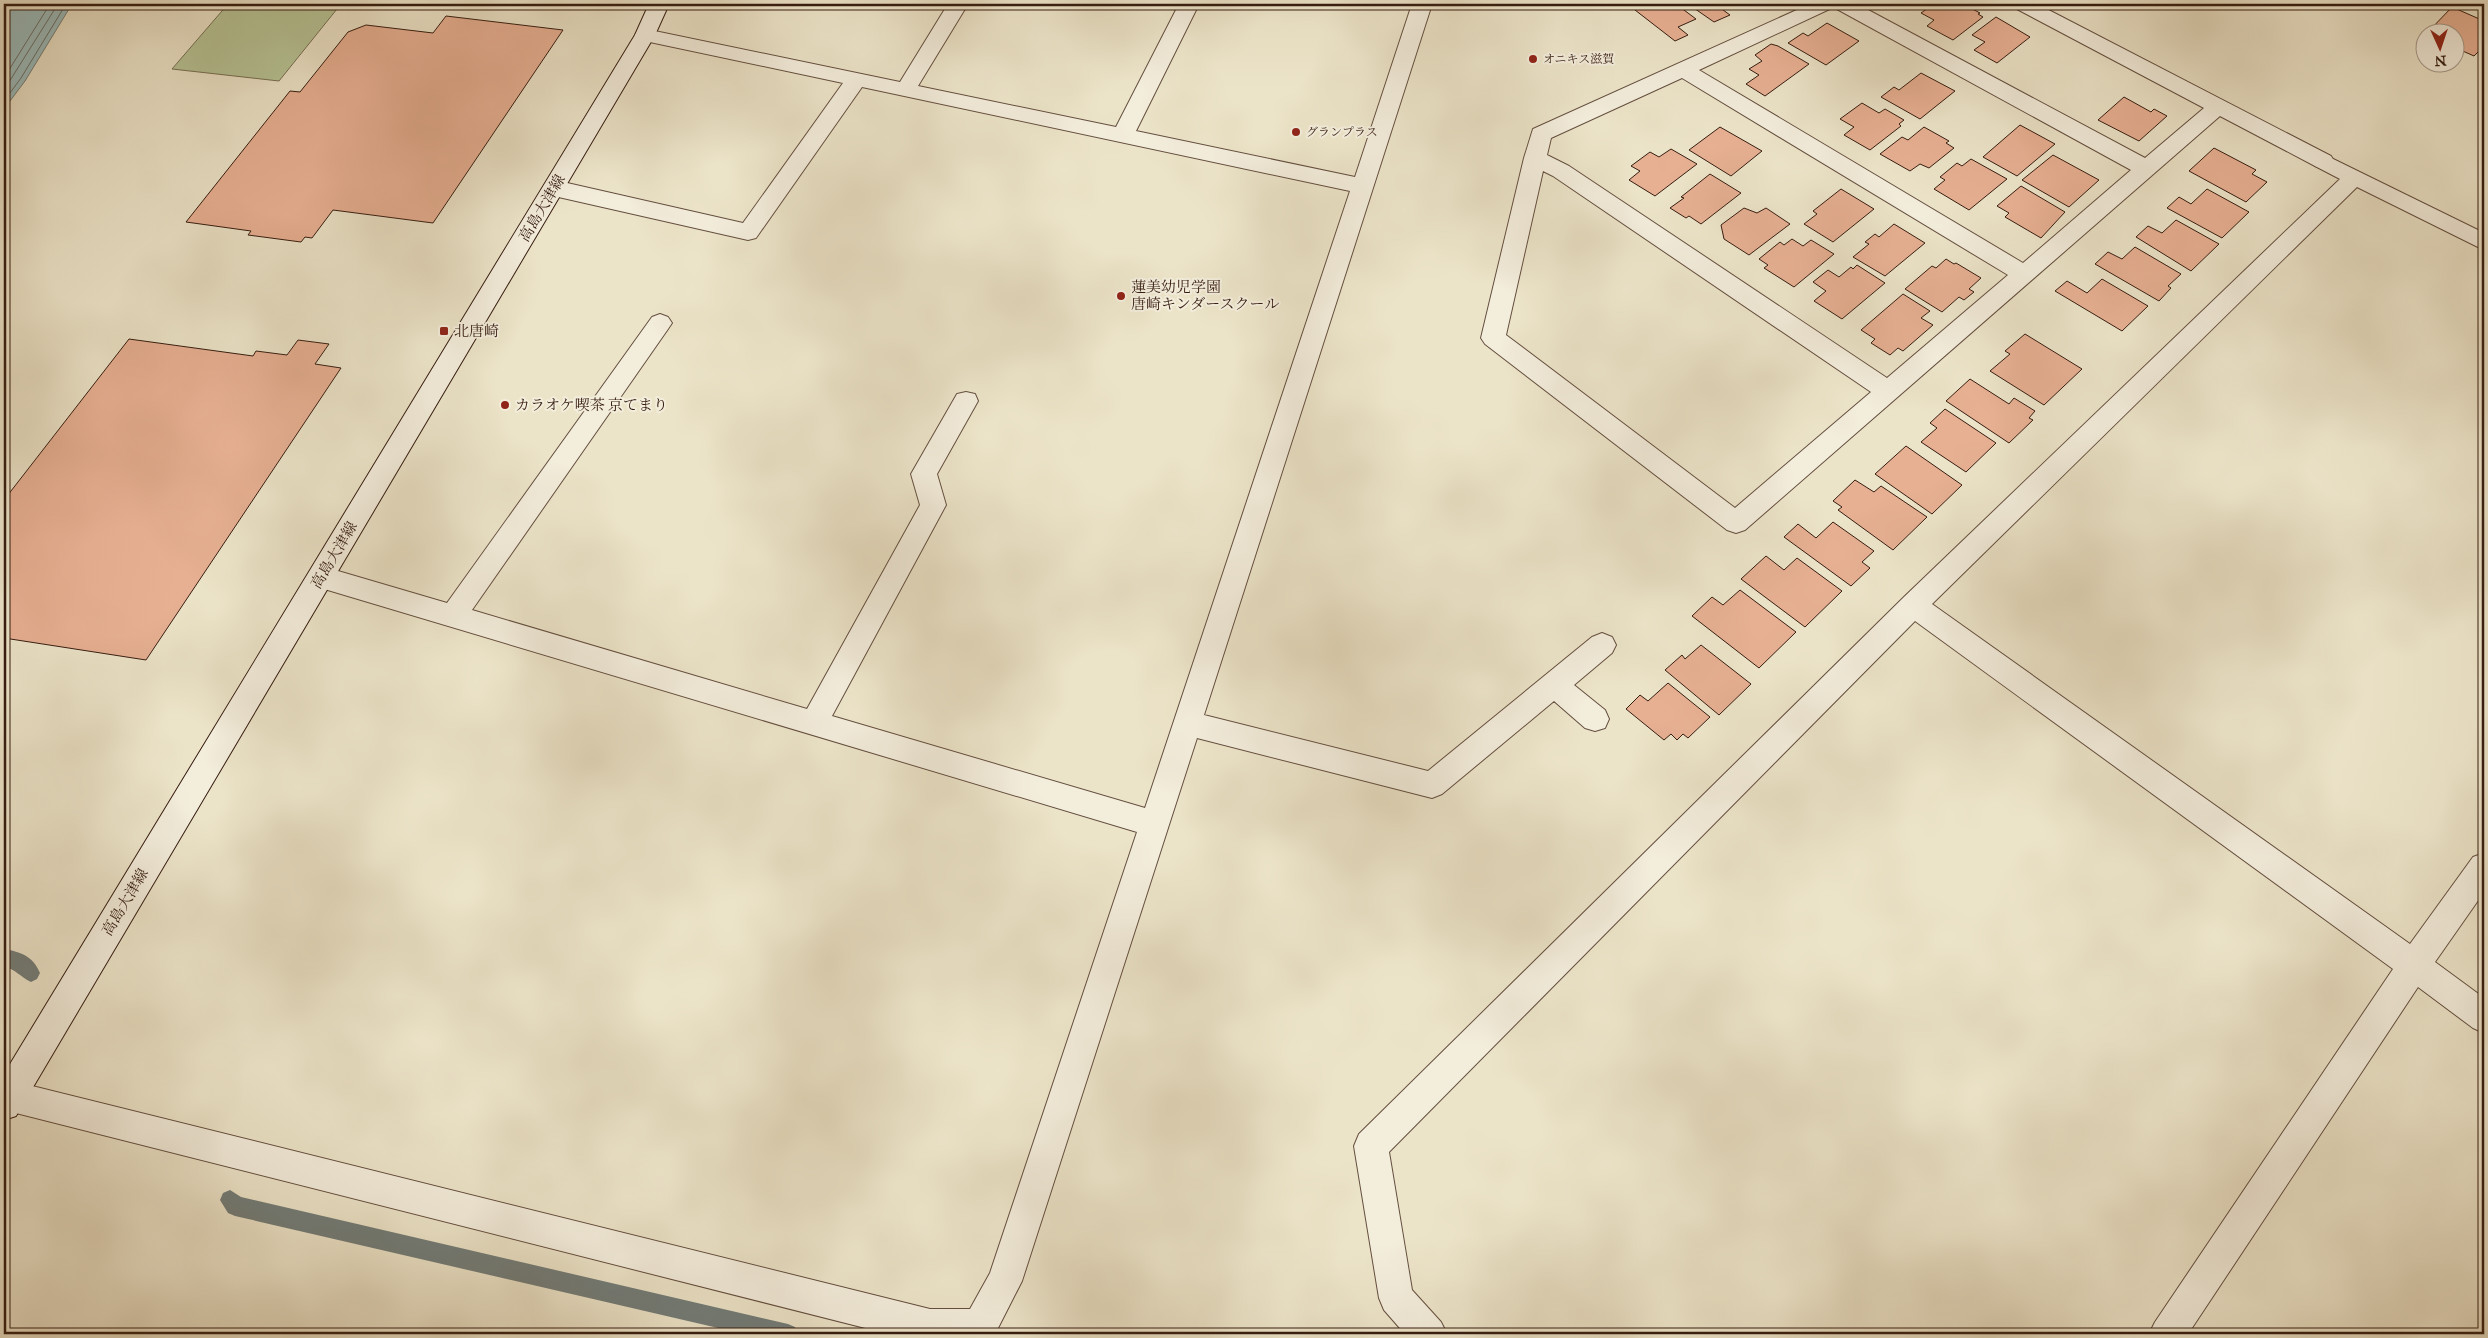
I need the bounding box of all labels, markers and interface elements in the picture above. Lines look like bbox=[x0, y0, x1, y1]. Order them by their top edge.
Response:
north arrow bbox=[2416, 22, 2466, 72]
place label: オニキス滋賀 bbox=[1543, 52, 1614, 66]
text: N bbox=[2434, 52, 2447, 69]
marker: オニキス滋賀 bbox=[1527, 53, 1539, 65]
place label: グランプラス bbox=[1306, 125, 1378, 139]
marker: グランプラス bbox=[1290, 126, 1302, 138]
street label: 高島大津線 bbox=[515, 171, 569, 245]
place label: 蓮美幼児学園 唐崎キンダースクール bbox=[1131, 278, 1279, 313]
marker: 蓮美幼児学園 唐崎キンダースクール bbox=[1115, 290, 1127, 302]
place label: 北唐崎 bbox=[454, 322, 499, 340]
marker: 北唐崎 bbox=[438, 325, 450, 337]
place label: カラオケ喫茶 京てまり bbox=[515, 396, 668, 414]
marker: カラオケ喫茶 京てまり bbox=[499, 399, 511, 411]
street label: 高島大津線 bbox=[307, 518, 361, 592]
street label: 高島大津線 bbox=[98, 865, 152, 939]

